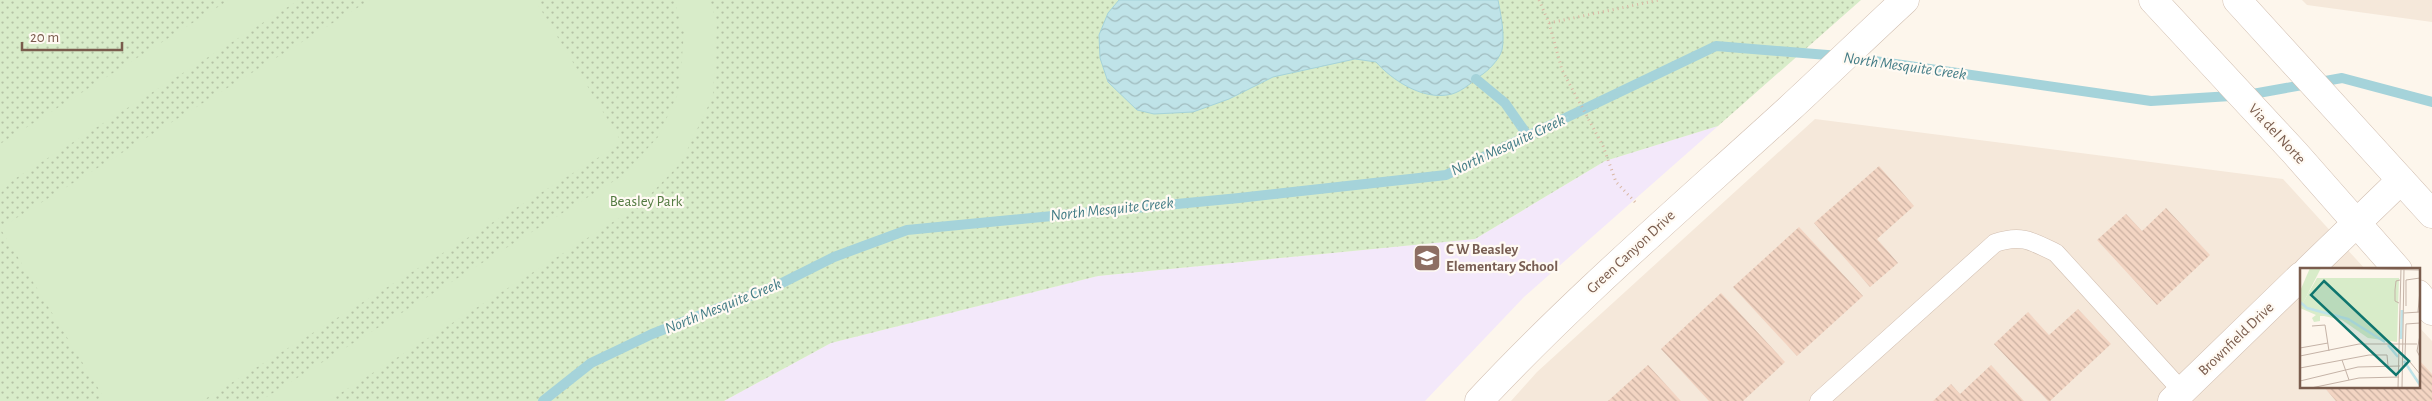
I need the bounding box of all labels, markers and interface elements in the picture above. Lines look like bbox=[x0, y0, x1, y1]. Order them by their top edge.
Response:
scale bar bbox=[22, 20, 122, 52]
text: 20 m bbox=[30, 30, 59, 45]
water label: North Mesquite Creek bbox=[1842, 49, 1967, 84]
street label: Via del Norte bbox=[2246, 101, 2308, 167]
water label: North Mesquite Creek bbox=[1449, 112, 1568, 179]
park label: Beasley Park bbox=[610, 194, 682, 209]
water label: North Mesquite Creek bbox=[1050, 195, 1175, 224]
street label: Green Canyon Drive bbox=[1584, 207, 1678, 297]
place label: C W Beasley Elementary School bbox=[1446, 242, 1558, 274]
school or university icon: C W Beasley Elementary School bbox=[1412, 243, 1442, 273]
inset map bbox=[2300, 268, 2420, 388]
water label: North Mesquite Creek bbox=[663, 275, 784, 338]
street label: Brownfield Drive bbox=[2196, 300, 2277, 378]

